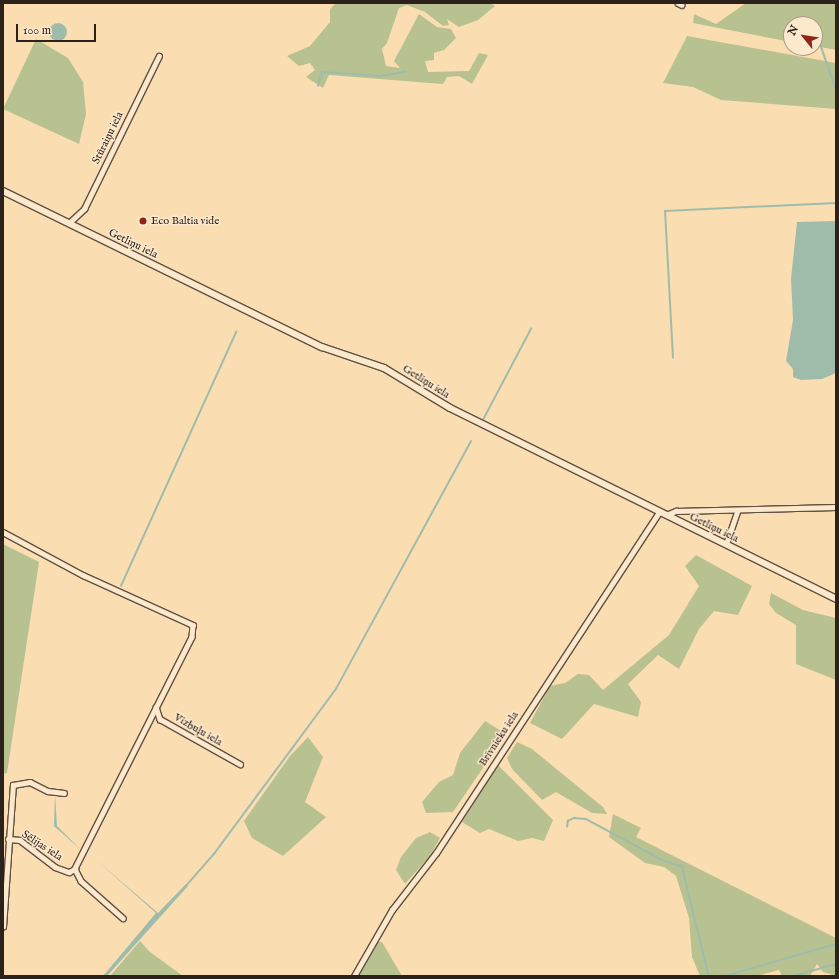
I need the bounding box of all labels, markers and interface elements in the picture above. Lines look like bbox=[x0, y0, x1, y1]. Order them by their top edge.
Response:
scale bar bbox=[18, 16, 98, 42]
north arrow bbox=[783, 16, 823, 56]
text: 100 m bbox=[23, 23, 51, 38]
text: N bbox=[785, 23, 802, 38]
street label: Stūraiņu iela bbox=[90, 110, 126, 166]
place label: Eco Baltia vide bbox=[151, 214, 219, 228]
marker: Eco Baltia vide bbox=[138, 216, 148, 226]
street label: Getliņu iela bbox=[106, 226, 160, 262]
street label: Getliņu iela bbox=[400, 362, 452, 402]
street label: Getliņu iela bbox=[687, 510, 741, 546]
street label: Brīvnieku iela bbox=[476, 709, 522, 769]
street label: Vizbuļu iela bbox=[172, 711, 224, 749]
street label: Sēlijas iela bbox=[19, 828, 65, 864]

